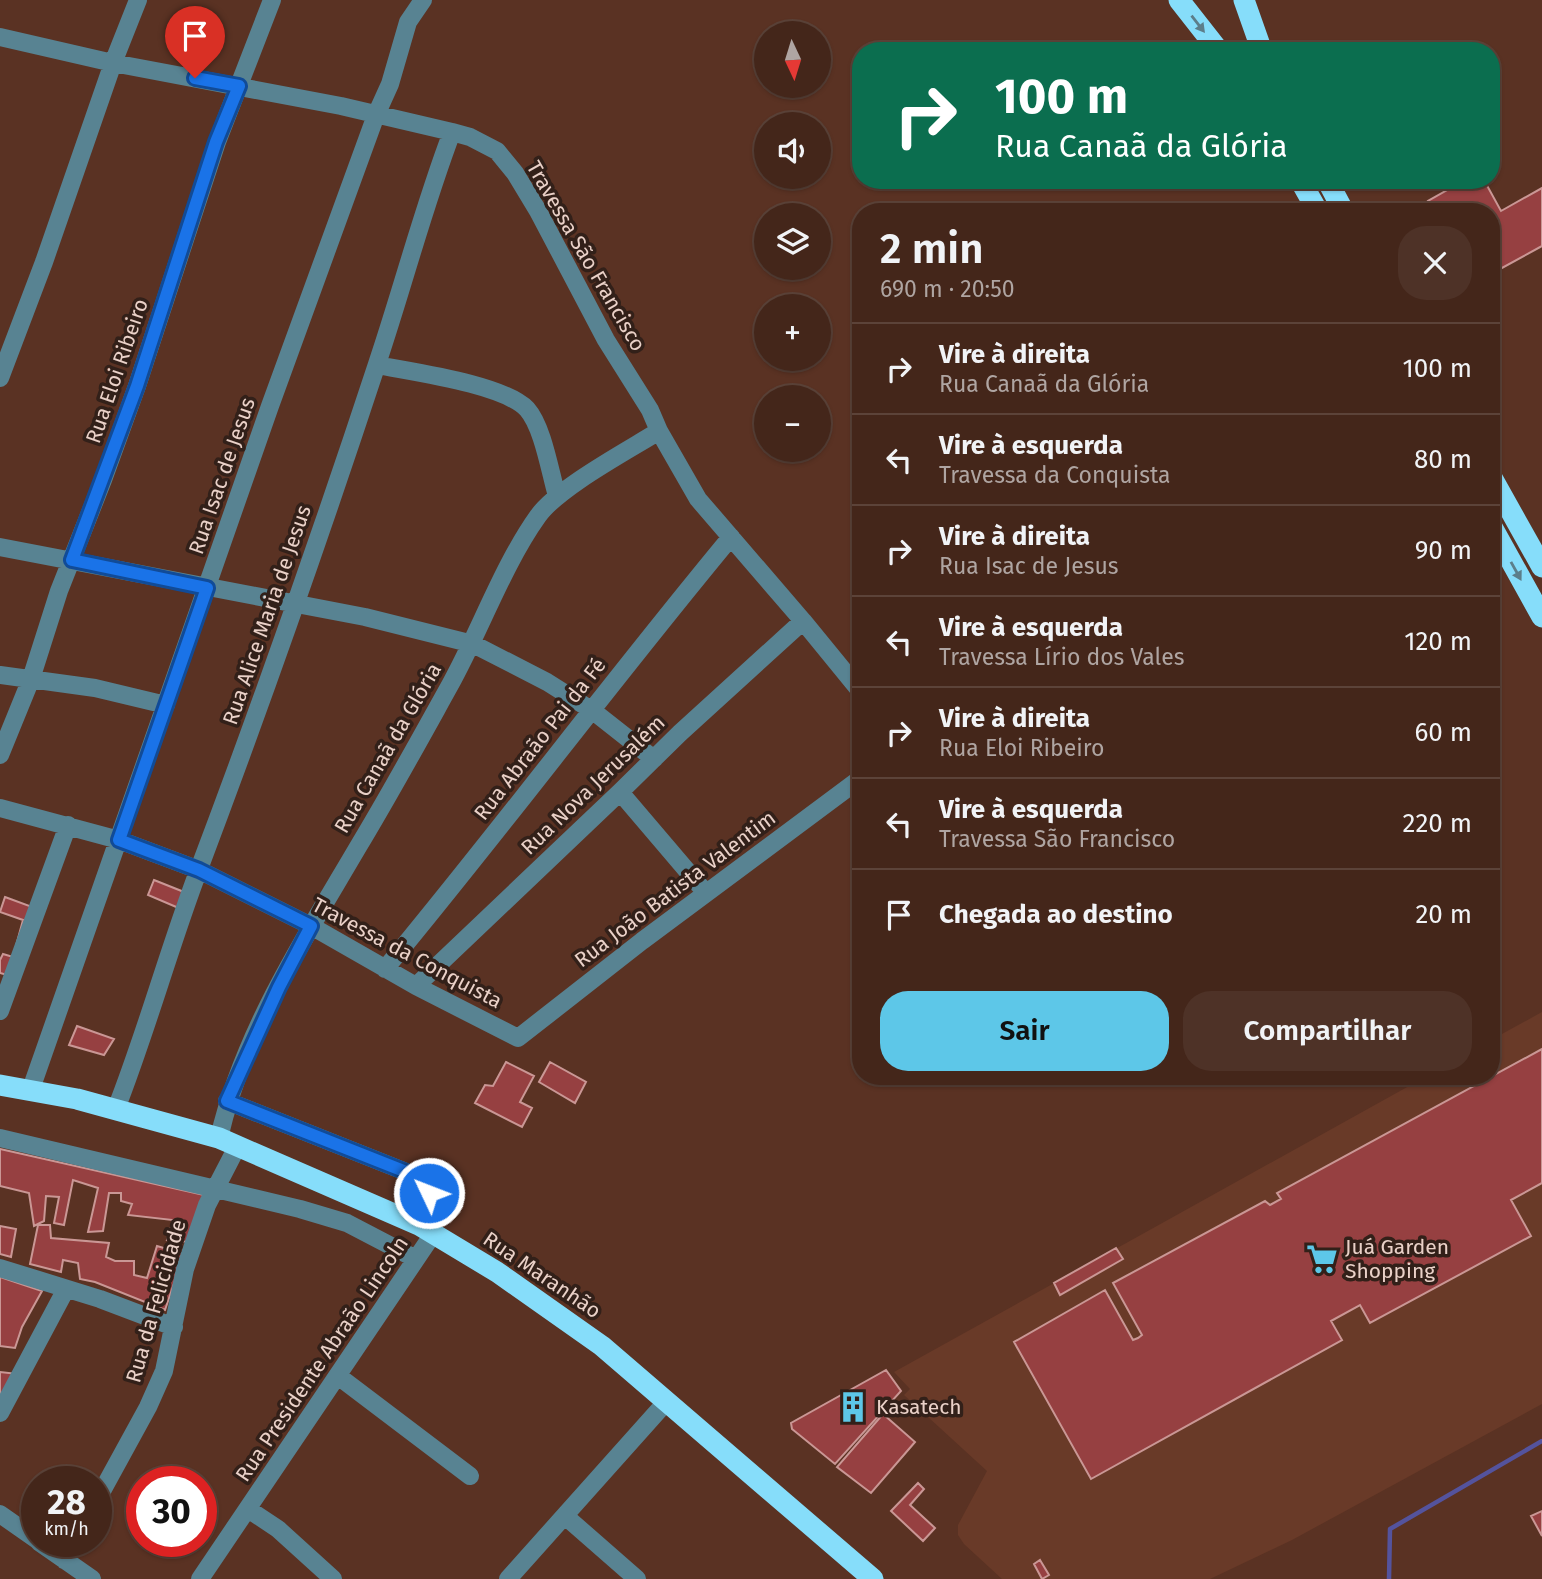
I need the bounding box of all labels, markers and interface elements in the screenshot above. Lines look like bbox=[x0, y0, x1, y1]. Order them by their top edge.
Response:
pin bbox=[165, 6, 225, 78]
one-way arrow bbox=[1191, 15, 1206, 33]
icon: arrive bbox=[176, 17, 214, 55]
north arrow bbox=[754, 21, 831, 98]
map controls bbox=[754, 21, 831, 462]
text: 100 m bbox=[995, 67, 1128, 126]
icon: right bbox=[880, 70, 971, 161]
button: sound bbox=[754, 112, 831, 189]
text: Rua Canaã da Glória bbox=[995, 127, 1288, 165]
street label: Travessa São Francisco bbox=[521, 156, 651, 356]
button: layers bbox=[754, 203, 831, 280]
text: 2 min bbox=[880, 224, 984, 274]
button: close bbox=[1398, 226, 1472, 300]
text: 690 m · 20:50 bbox=[880, 275, 1015, 303]
button: + bbox=[754, 294, 831, 371]
street label: Rua Eloi Ribeiro bbox=[80, 295, 154, 447]
text: Vire à direita bbox=[939, 339, 1090, 370]
icon: right bbox=[880, 350, 918, 388]
text: 100 m bbox=[1403, 353, 1472, 384]
text: Rua Canaã da Glória bbox=[939, 370, 1149, 398]
button: − bbox=[754, 385, 831, 462]
street label: Rua Isac de Jesus bbox=[183, 394, 261, 558]
text: Vire à esquerda bbox=[939, 430, 1123, 461]
icon: left bbox=[880, 441, 918, 479]
text: 80 m bbox=[1414, 444, 1472, 475]
text: Travessa da Conquista bbox=[939, 461, 1171, 489]
street label: Rua Alice Maria de Jesus bbox=[217, 502, 317, 728]
text: Vire à direita bbox=[939, 521, 1090, 552]
icon: right bbox=[880, 532, 918, 570]
text: 90 m bbox=[1415, 535, 1472, 566]
text: Rua Isac de Jesus bbox=[939, 552, 1119, 580]
one-way arrow bbox=[1510, 562, 1522, 581]
text: Vire à esquerda bbox=[939, 612, 1123, 643]
icon: left bbox=[880, 623, 918, 661]
text: 120 m bbox=[1404, 626, 1472, 657]
text: Travessa Lírio dos Vales bbox=[939, 643, 1185, 671]
street label: Rua Abraão Pai da Fé bbox=[469, 653, 611, 825]
street label: Rua Canaã da Glória bbox=[329, 658, 447, 838]
text: Vire à direita bbox=[939, 703, 1090, 734]
street label: Rua Nova Jerusalém bbox=[516, 710, 670, 860]
icon: right bbox=[880, 714, 918, 752]
text: 60 m bbox=[1414, 717, 1472, 748]
text: Rua Eloi Ribeiro bbox=[939, 734, 1104, 762]
text: Vire à esquerda bbox=[939, 794, 1123, 825]
street label: Rua João Batista Valentim bbox=[569, 805, 781, 973]
icon: left bbox=[880, 805, 918, 843]
text: 220 m bbox=[1403, 808, 1472, 839]
text: Travessa São Francisco bbox=[939, 825, 1175, 853]
street label: Travessa da Conquista bbox=[308, 892, 506, 1014]
icon: arrive bbox=[880, 896, 918, 934]
text: Chegada ao destino bbox=[939, 899, 1173, 930]
text: 20 m bbox=[1415, 899, 1472, 930]
button: Sair bbox=[880, 991, 1169, 1071]
button: Compartilhar bbox=[1183, 991, 1472, 1071]
position arrow bbox=[392, 1156, 466, 1230]
street label: Rua da Felicidade bbox=[120, 1216, 192, 1386]
street label: Rua Maranhão bbox=[478, 1226, 606, 1324]
street label: Rua Presidente Abraão Lincoln bbox=[230, 1231, 414, 1487]
place label: Juá Garden Shopping bbox=[1345, 1234, 1449, 1284]
supermarket icon: Juá Garden Shopping bbox=[1305, 1242, 1339, 1276]
building icon: Kasatech bbox=[836, 1390, 870, 1424]
place label: Kasatech bbox=[876, 1394, 962, 1420]
speed limit sign: 30 bbox=[126, 1466, 217, 1557]
text: 28 bbox=[47, 1481, 86, 1523]
text: km/h bbox=[44, 1518, 89, 1540]

